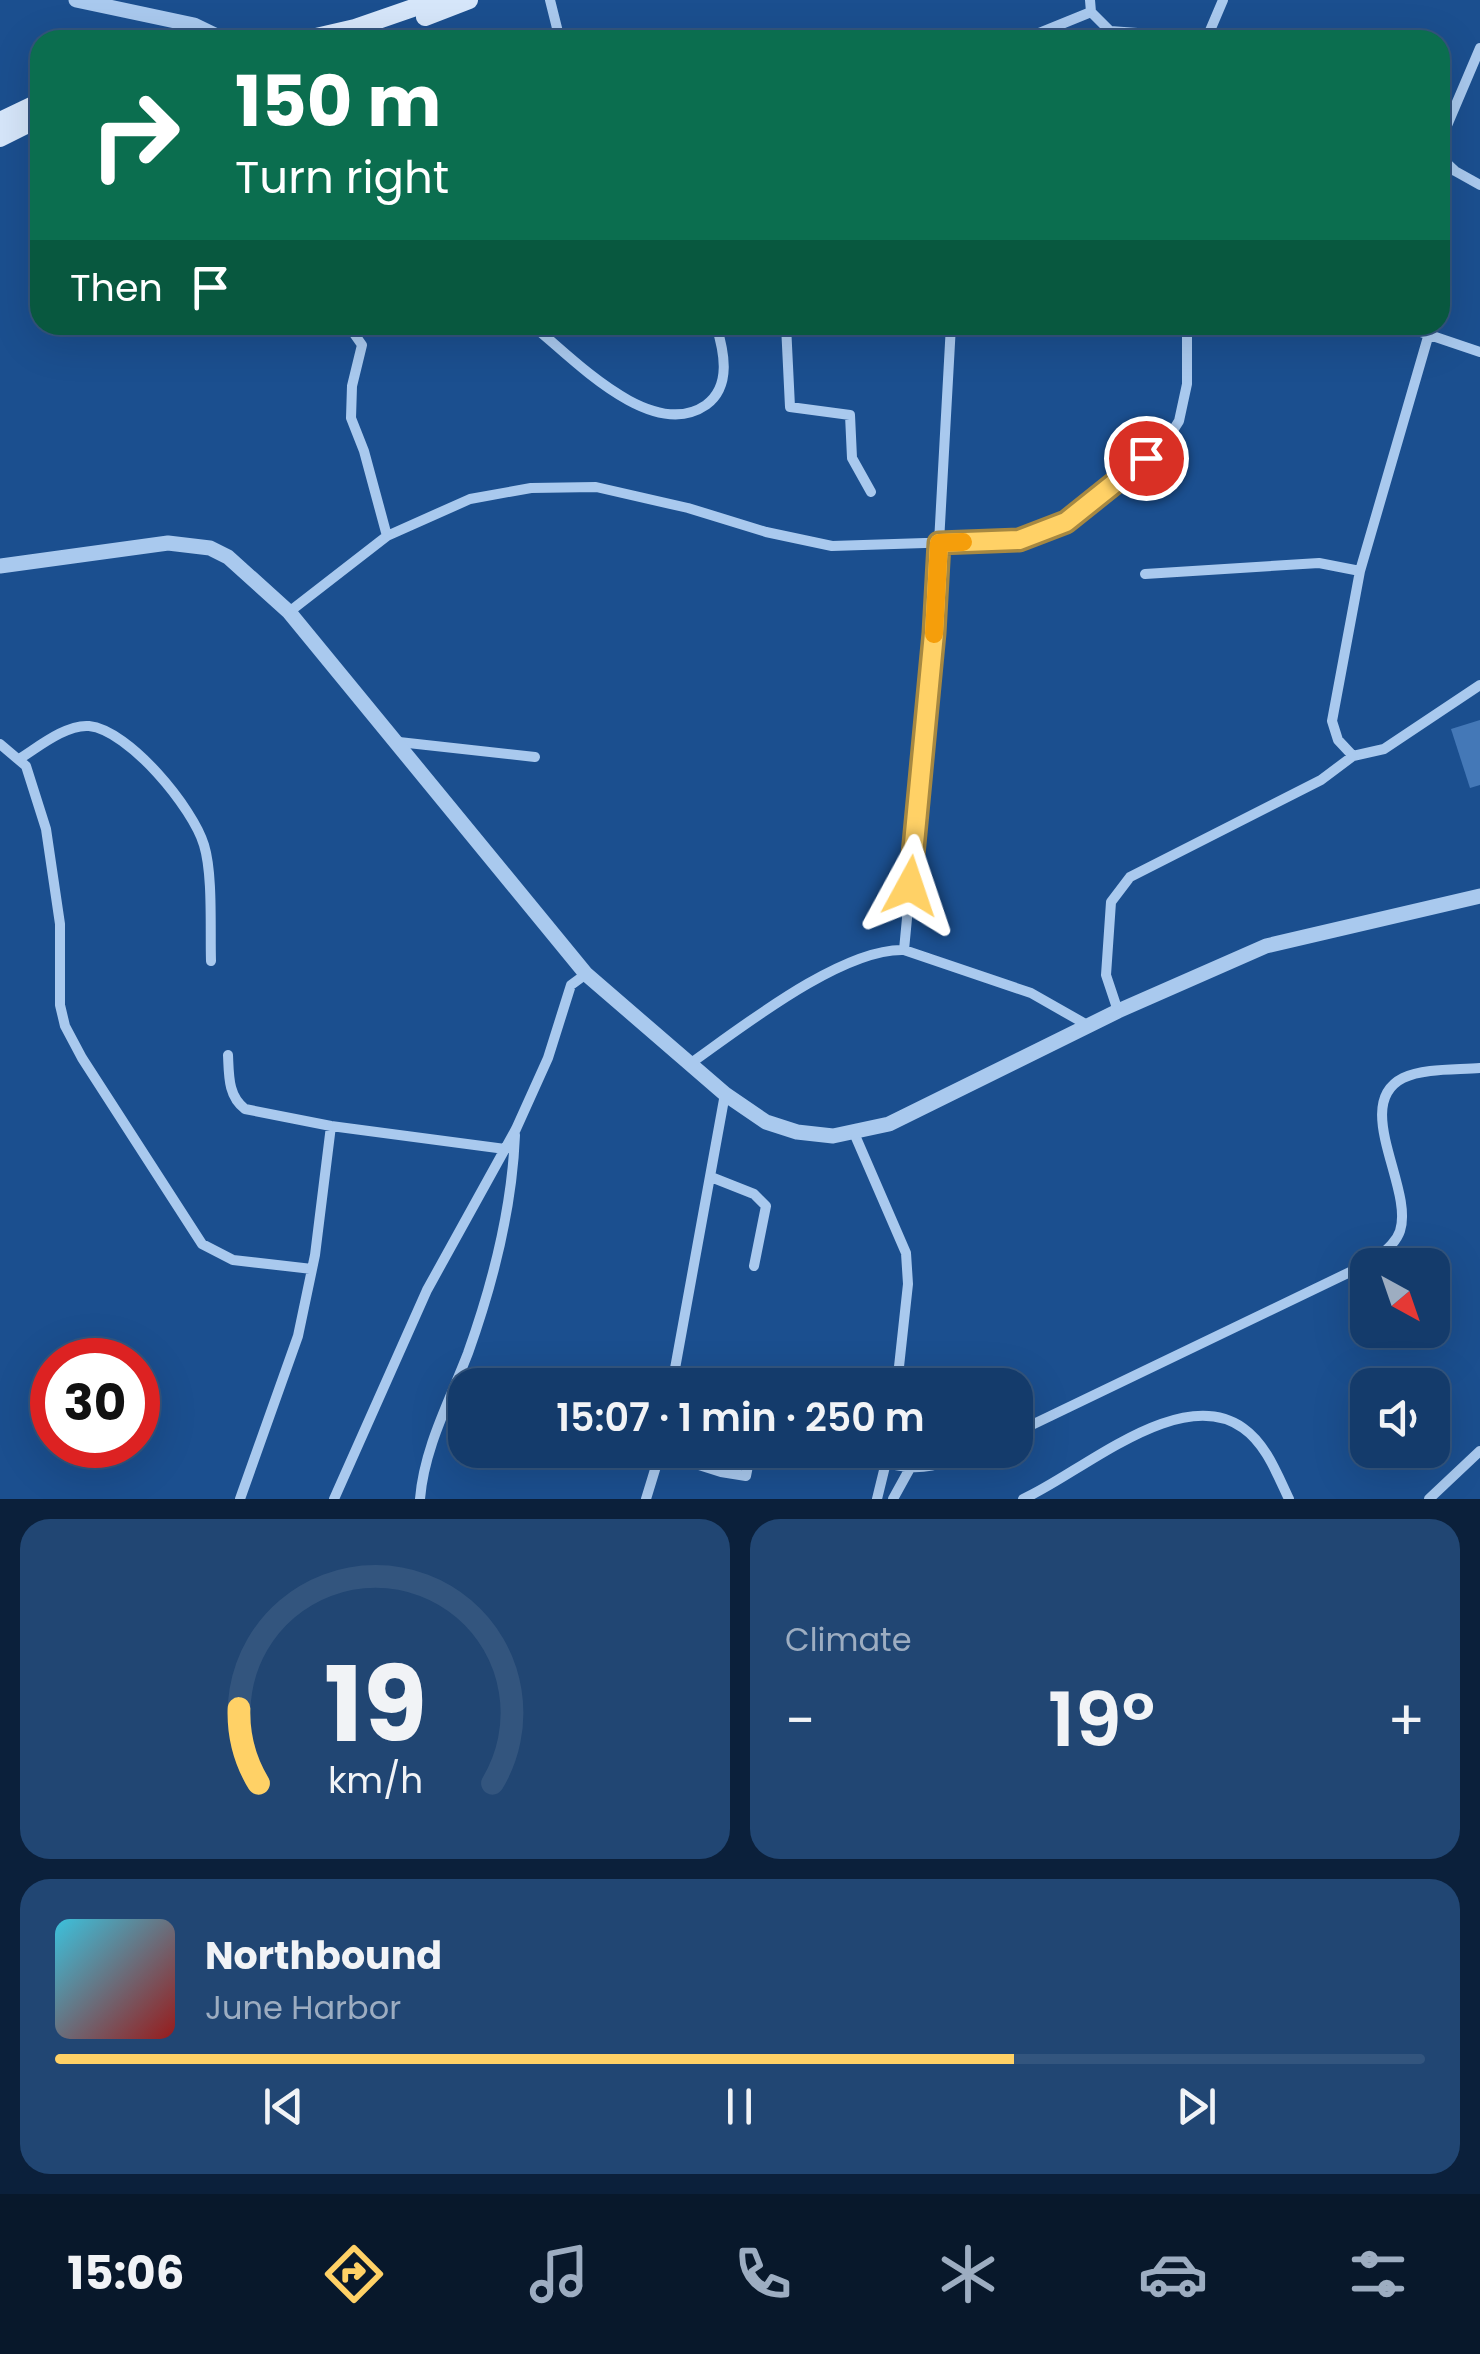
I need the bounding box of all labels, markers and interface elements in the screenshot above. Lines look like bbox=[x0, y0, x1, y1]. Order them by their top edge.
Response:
text: 150 m bbox=[235, 52, 441, 151]
icon: right bbox=[70, 70, 200, 200]
text: Turn right bbox=[235, 146, 449, 209]
icon: arrive bbox=[183, 260, 238, 315]
text: Then bbox=[70, 261, 163, 314]
pin bbox=[1104, 416, 1189, 501]
icon: arrive bbox=[1119, 431, 1174, 486]
position arrow bbox=[858, 834, 962, 938]
north arrow bbox=[1350, 1248, 1450, 1348]
map controls bbox=[1350, 1248, 1450, 1468]
speed limit sign: 30 bbox=[30, 1338, 160, 1468]
button: sound bbox=[1350, 1368, 1450, 1468]
text: 15:07 · 1 min · 250 m bbox=[556, 1391, 925, 1444]
text: Climate bbox=[785, 1617, 912, 1662]
text: 19 bbox=[323, 1632, 427, 1777]
text: 19° bbox=[1048, 1667, 1155, 1772]
text: − bbox=[785, 1682, 815, 1759]
text: + bbox=[1387, 1682, 1425, 1759]
text: km/h bbox=[327, 1755, 423, 1806]
text: Northbound bbox=[205, 1929, 442, 1982]
text: June Harbor bbox=[205, 1985, 401, 2030]
icon: previous bbox=[256, 2079, 311, 2134]
icon: pause bbox=[712, 2079, 767, 2134]
icon: next bbox=[1169, 2079, 1224, 2134]
icon: directions bbox=[319, 2239, 389, 2309]
icon: music bbox=[524, 2239, 594, 2309]
icon: phone bbox=[728, 2239, 798, 2309]
icon: climate bbox=[933, 2239, 1003, 2309]
icon: car bbox=[1138, 2239, 1208, 2309]
icon: filters bbox=[1343, 2239, 1413, 2309]
text: 15:06 bbox=[67, 2242, 184, 2305]

